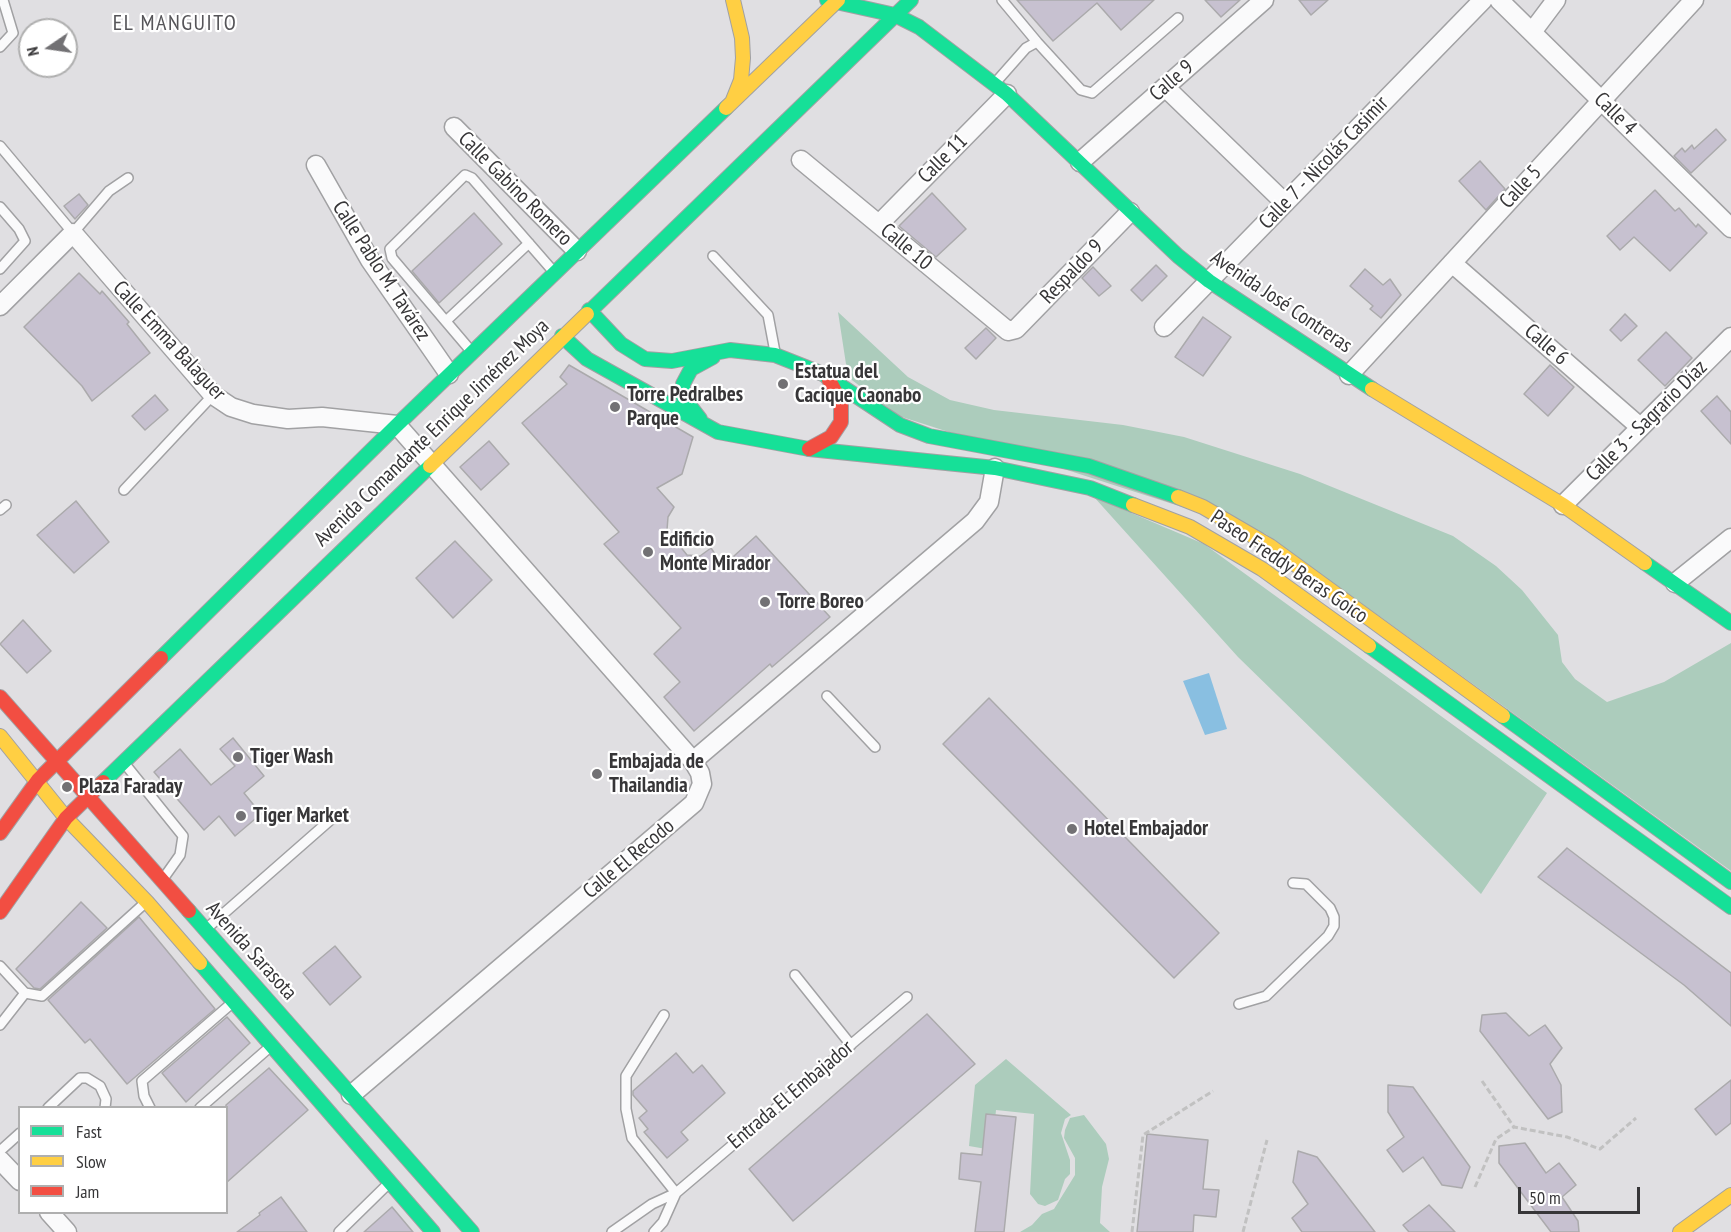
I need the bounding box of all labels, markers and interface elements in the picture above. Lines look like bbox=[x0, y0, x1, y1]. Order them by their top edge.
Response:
district label: EL MANGUITO bbox=[113, 11, 237, 37]
north arrow bbox=[18, 18, 78, 78]
text: N bbox=[22, 45, 43, 58]
street label: Calle 9 bbox=[1145, 55, 1199, 107]
street label: Calle 4 bbox=[1588, 87, 1642, 141]
street label: Calle 7 - Nicolás Casimir bbox=[1254, 91, 1394, 235]
street label: Calle Gabino Romero bbox=[453, 127, 577, 251]
street label: Calle 11 bbox=[913, 129, 973, 189]
street label: Calle 5 bbox=[1495, 160, 1547, 214]
street label: Calle Pablo M. Tavárez bbox=[326, 196, 436, 346]
street label: Calle 10 bbox=[875, 218, 937, 276]
street label: Respaldo 9 bbox=[1035, 235, 1109, 309]
street label: Avenida José Contreras bbox=[1206, 245, 1356, 359]
street label: Calle Emma Balaguer bbox=[107, 276, 231, 406]
street label: Avenida Comandante Enrique Jiménez Moya bbox=[309, 314, 555, 552]
street label: Calle 6 bbox=[1519, 319, 1573, 371]
street label: Calle 3 - Sagrario Díaz bbox=[1581, 355, 1713, 487]
place label: Estatua del Cacique Caonabo bbox=[795, 359, 921, 409]
marker: Estatua del Cacique Caonabo bbox=[776, 377, 790, 391]
place label: Torre Pedralbes Parque bbox=[627, 382, 743, 432]
marker: Torre Pedralbes Parque bbox=[608, 400, 622, 414]
street label: Paseo Freddy Beras Goico bbox=[1205, 505, 1373, 629]
place label: Edificio Monte Mirador bbox=[660, 527, 770, 577]
marker: Edificio Monte Mirador bbox=[641, 545, 655, 559]
place label: Torre Boreo bbox=[777, 589, 864, 615]
marker: Torre Boreo bbox=[758, 595, 772, 609]
place label: Tiger Wash bbox=[250, 744, 333, 770]
place label: Embajada de Thailandia bbox=[609, 749, 704, 799]
marker: Tiger Wash bbox=[231, 750, 245, 764]
marker: Embajada de Thailandia bbox=[590, 767, 604, 781]
place label: Plaza Faraday bbox=[79, 774, 182, 800]
marker: Plaza Faraday bbox=[60, 780, 74, 794]
place label: Tiger Market bbox=[253, 803, 349, 829]
marker: Tiger Market bbox=[234, 809, 248, 823]
street label: Calle El Recodo bbox=[578, 814, 680, 904]
place label: Hotel Embajador bbox=[1084, 816, 1208, 842]
marker: Hotel Embajador bbox=[1065, 822, 1079, 836]
street label: Avenida Sarasota bbox=[200, 897, 302, 1005]
street label: Entrada El Embajador bbox=[723, 1035, 859, 1155]
legend bbox=[18, 1106, 228, 1214]
text: Fast bbox=[76, 1120, 102, 1143]
text: Slow bbox=[76, 1150, 106, 1173]
scale bar bbox=[1521, 1175, 1642, 1213]
text: Jam bbox=[76, 1180, 99, 1203]
text: 50 m bbox=[1529, 1186, 1561, 1209]

